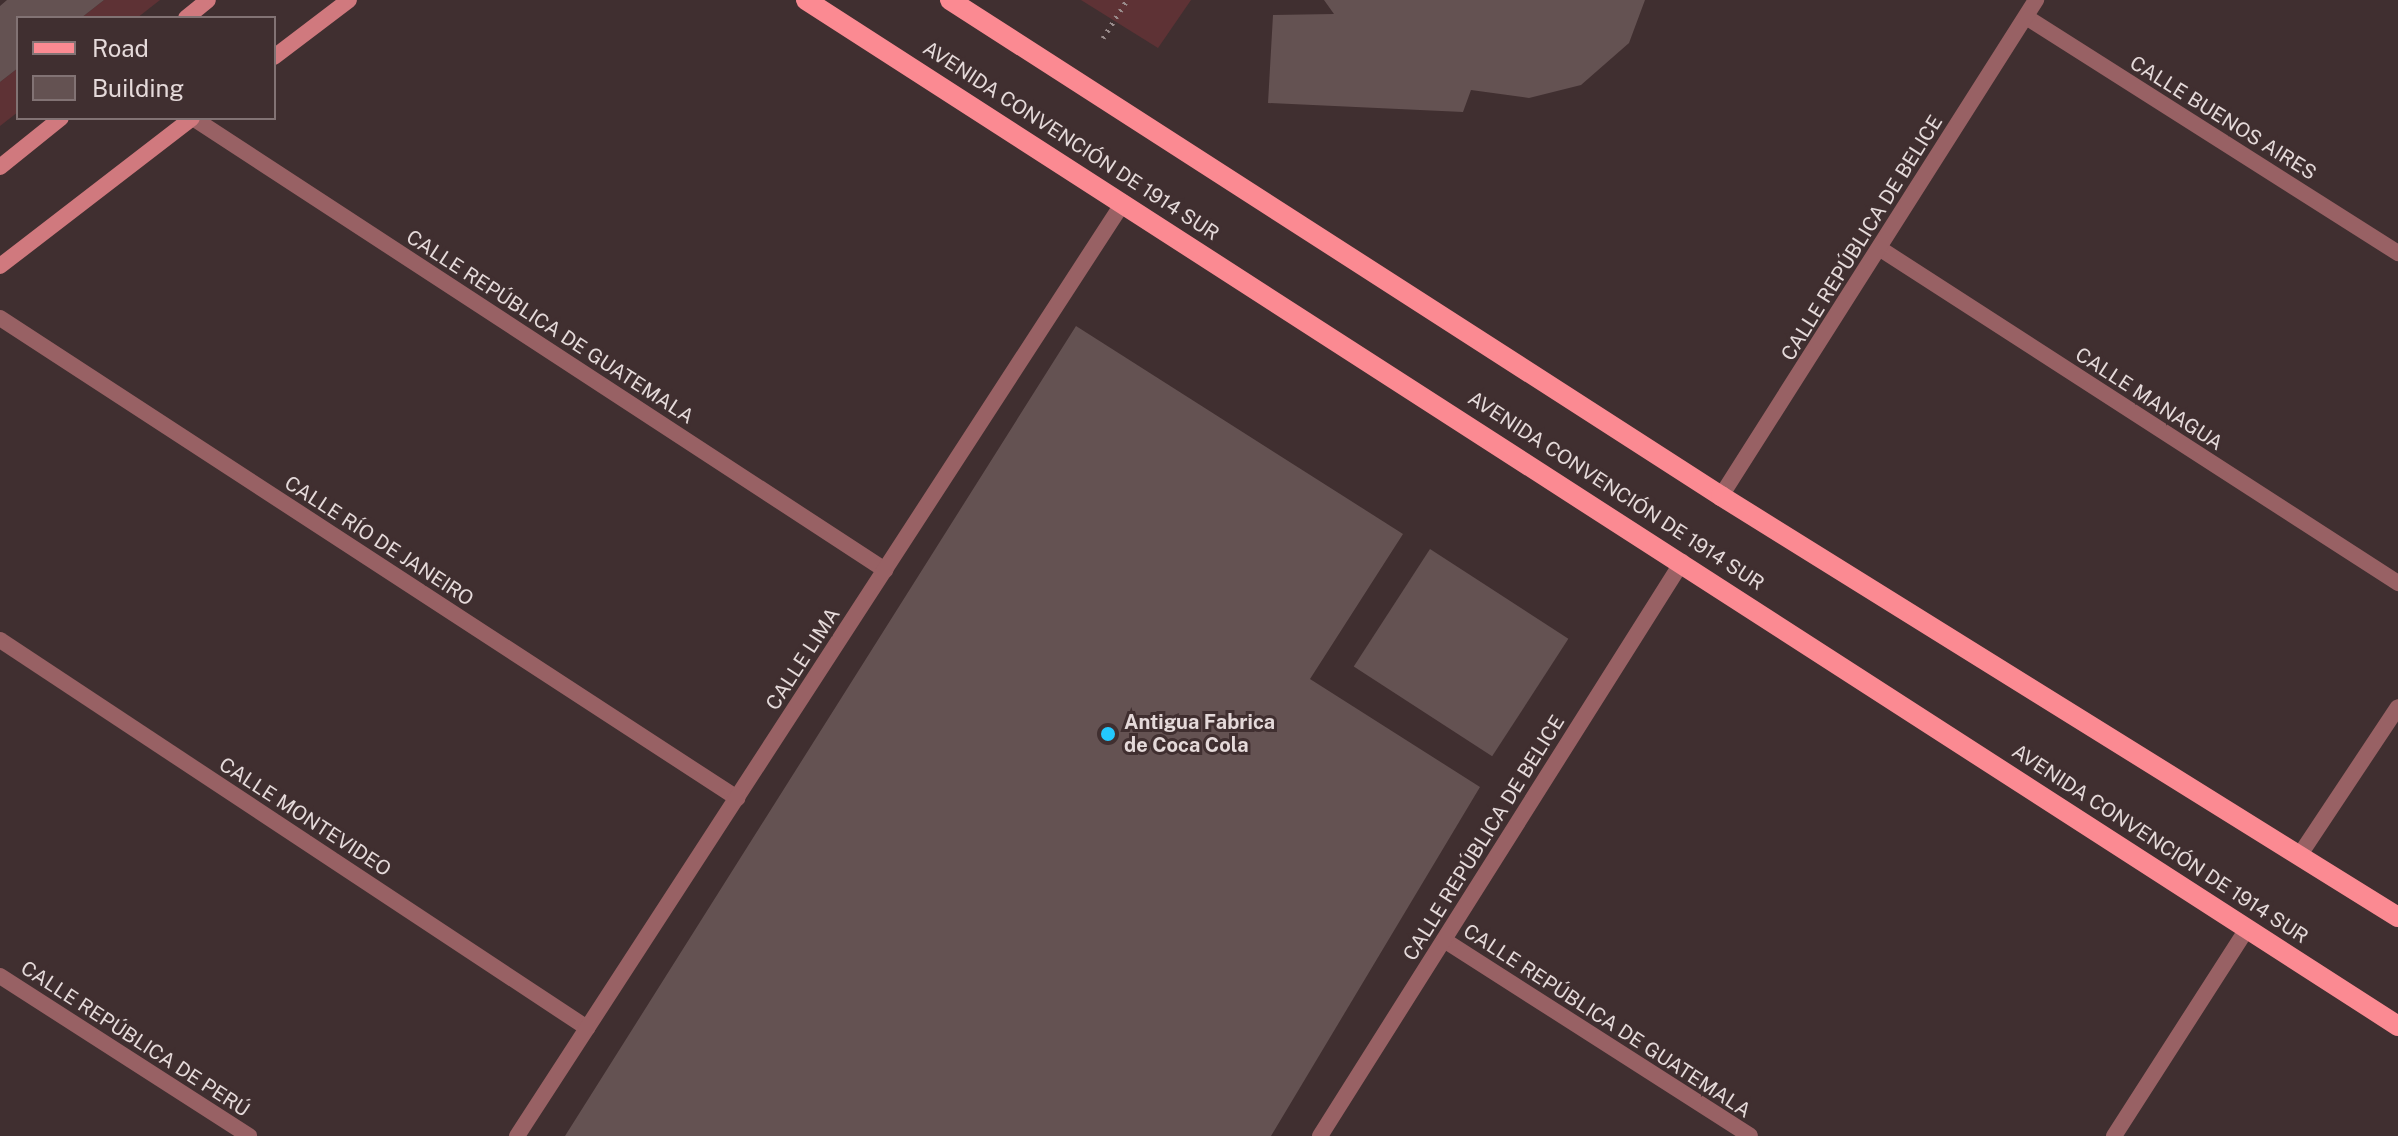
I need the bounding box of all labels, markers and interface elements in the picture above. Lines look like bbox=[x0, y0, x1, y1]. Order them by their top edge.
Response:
legend bbox=[16, 16, 276, 120]
text: Road bbox=[92, 34, 149, 62]
street label: AVENIDA CONVENCIÓN DE 1914 SUR bbox=[919, 36, 1223, 246]
street label: CALLE BUENOS AIRES bbox=[2125, 51, 2321, 185]
text: Building bbox=[92, 74, 184, 102]
street label: CALLE REPÚBLICA DE BELICE bbox=[1776, 111, 1948, 365]
street label: CALLE REPÚBLICA DE GUATEMALA bbox=[402, 225, 698, 429]
street label: CALLE MANAGUA bbox=[2071, 342, 2227, 456]
street label: AVENIDA CONVENCIÓN DE 1914 SUR bbox=[1464, 386, 1768, 596]
street label: CALLE RÍO DE JANEIRO bbox=[280, 471, 478, 611]
street label: CALLE LIMA bbox=[761, 603, 845, 715]
place label: Antigua Fabrica de Coca Cola bbox=[1124, 710, 1275, 757]
street label: CALLE REPÚBLICA DE BELICE bbox=[1398, 711, 1570, 965]
marker: Antigua Fabrica de Coca Cola bbox=[1099, 725, 1117, 743]
street label: AVENIDA CONVENCIÓN DE 1914 SUR bbox=[2008, 739, 2312, 949]
street label: CALLE MONTEVIDEO bbox=[215, 752, 395, 882]
street label: CALLE REPÚBLICA DE GUATEMALA bbox=[1459, 919, 1755, 1123]
street label: CALLE REPÚBLICA DE PERÚ bbox=[16, 956, 254, 1122]

